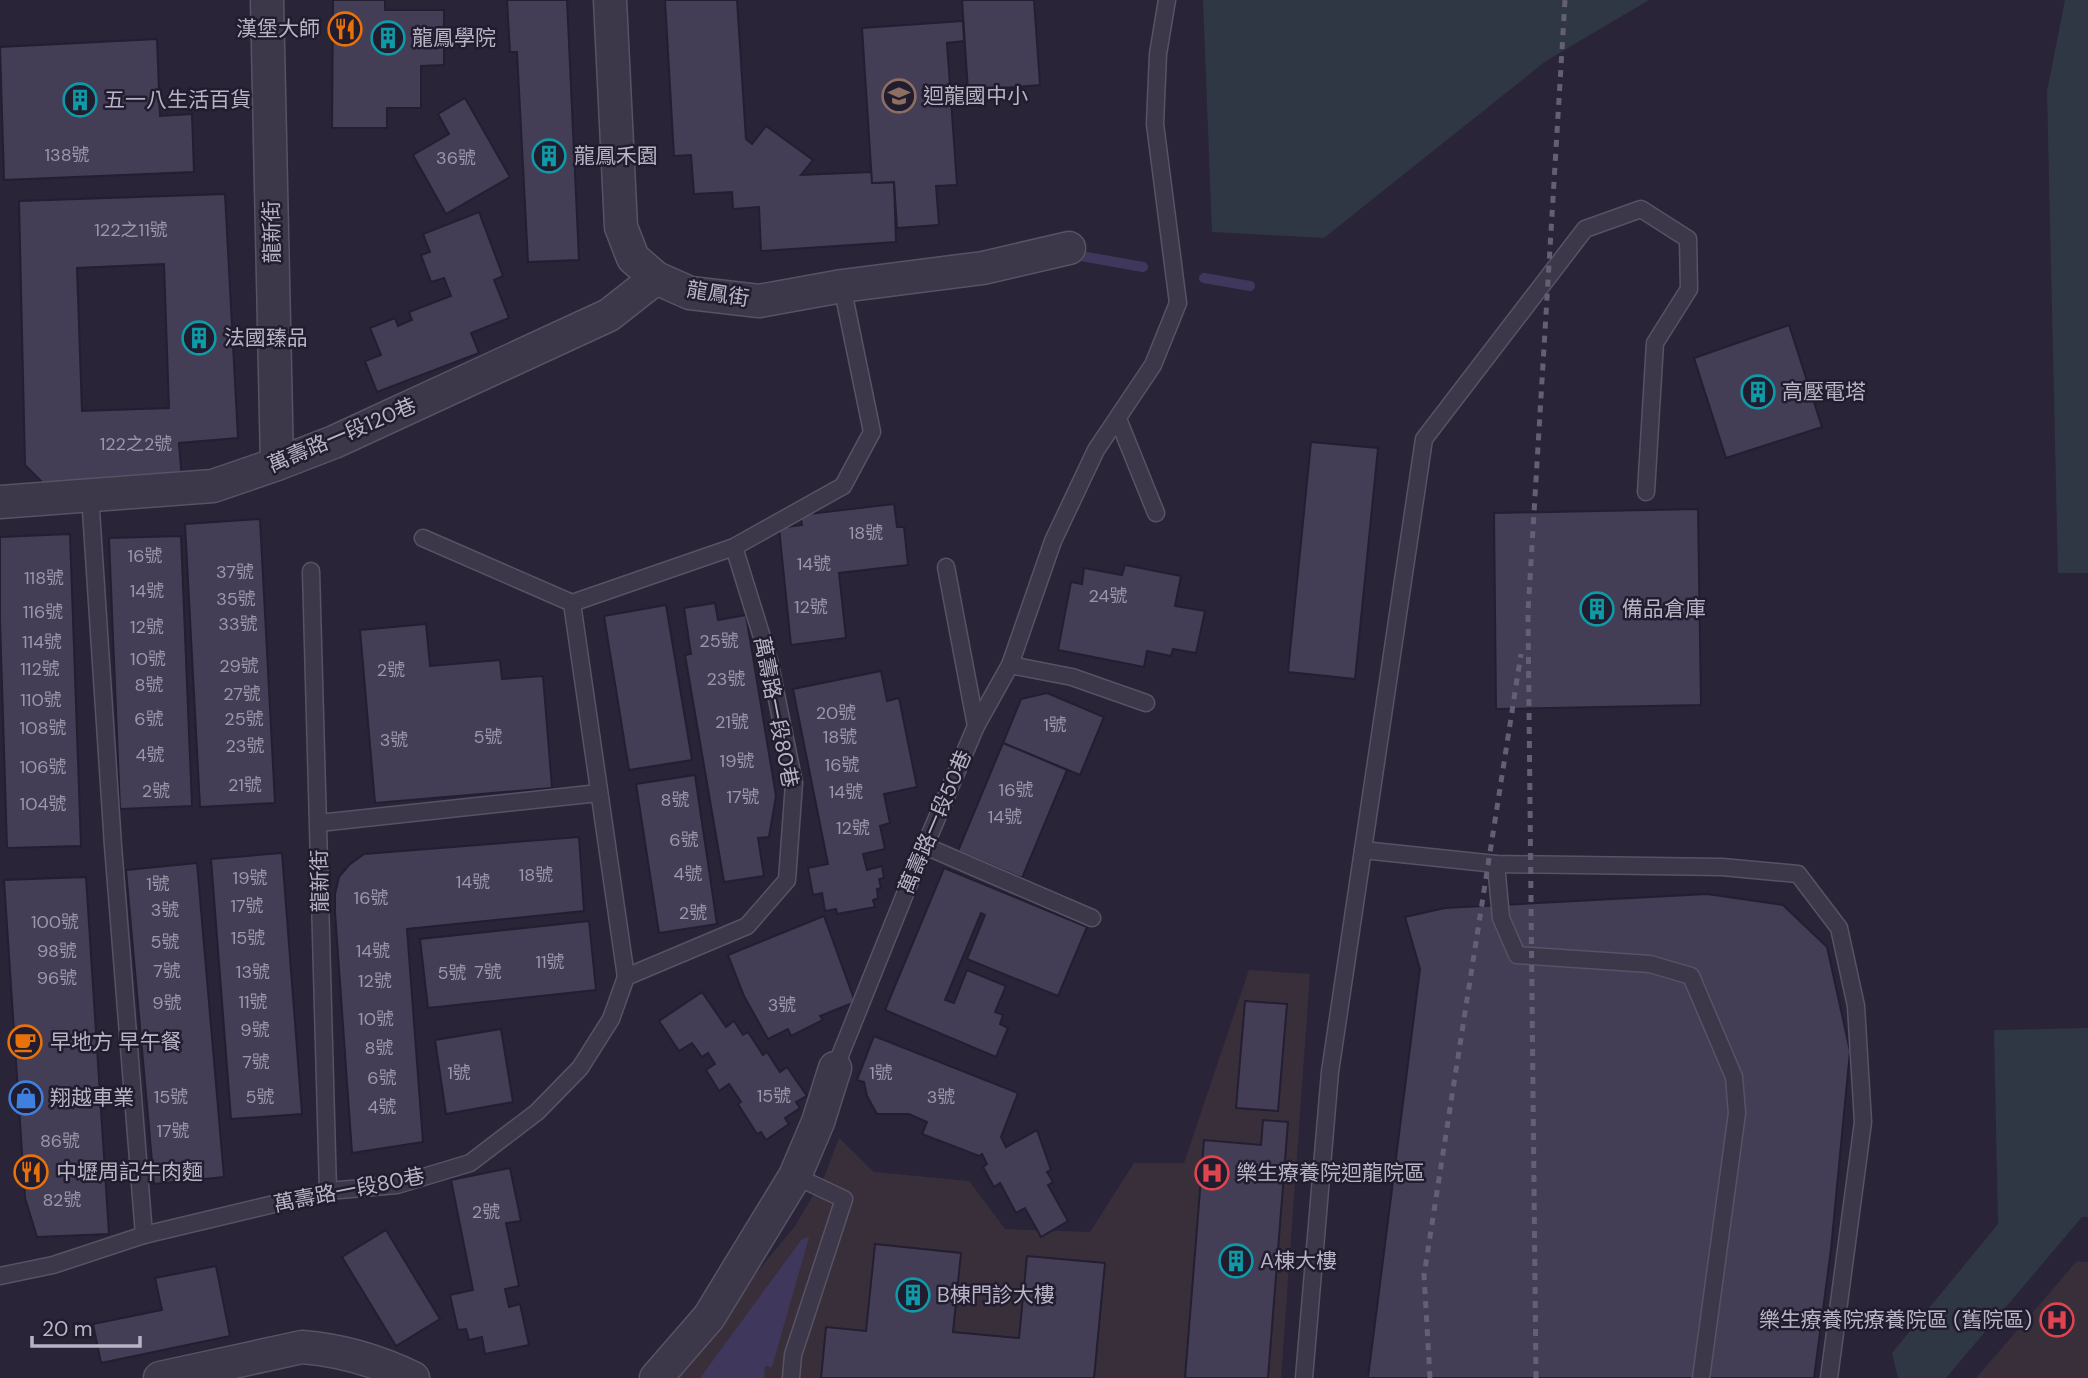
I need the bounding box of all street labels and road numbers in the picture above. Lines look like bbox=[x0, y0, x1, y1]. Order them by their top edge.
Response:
street label: 龍新街 bbox=[257, 200, 287, 264]
street label: 龍鳳街 bbox=[685, 275, 751, 313]
street label: 萬壽路一段120巷 bbox=[263, 391, 421, 479]
street label: 萬壽路一段80巷 bbox=[748, 634, 804, 790]
street label: 萬壽路一段50巷 bbox=[892, 746, 978, 898]
street label: 龍新街 bbox=[305, 849, 335, 913]
street label: 萬壽路一段80巷 bbox=[271, 1162, 427, 1218]

